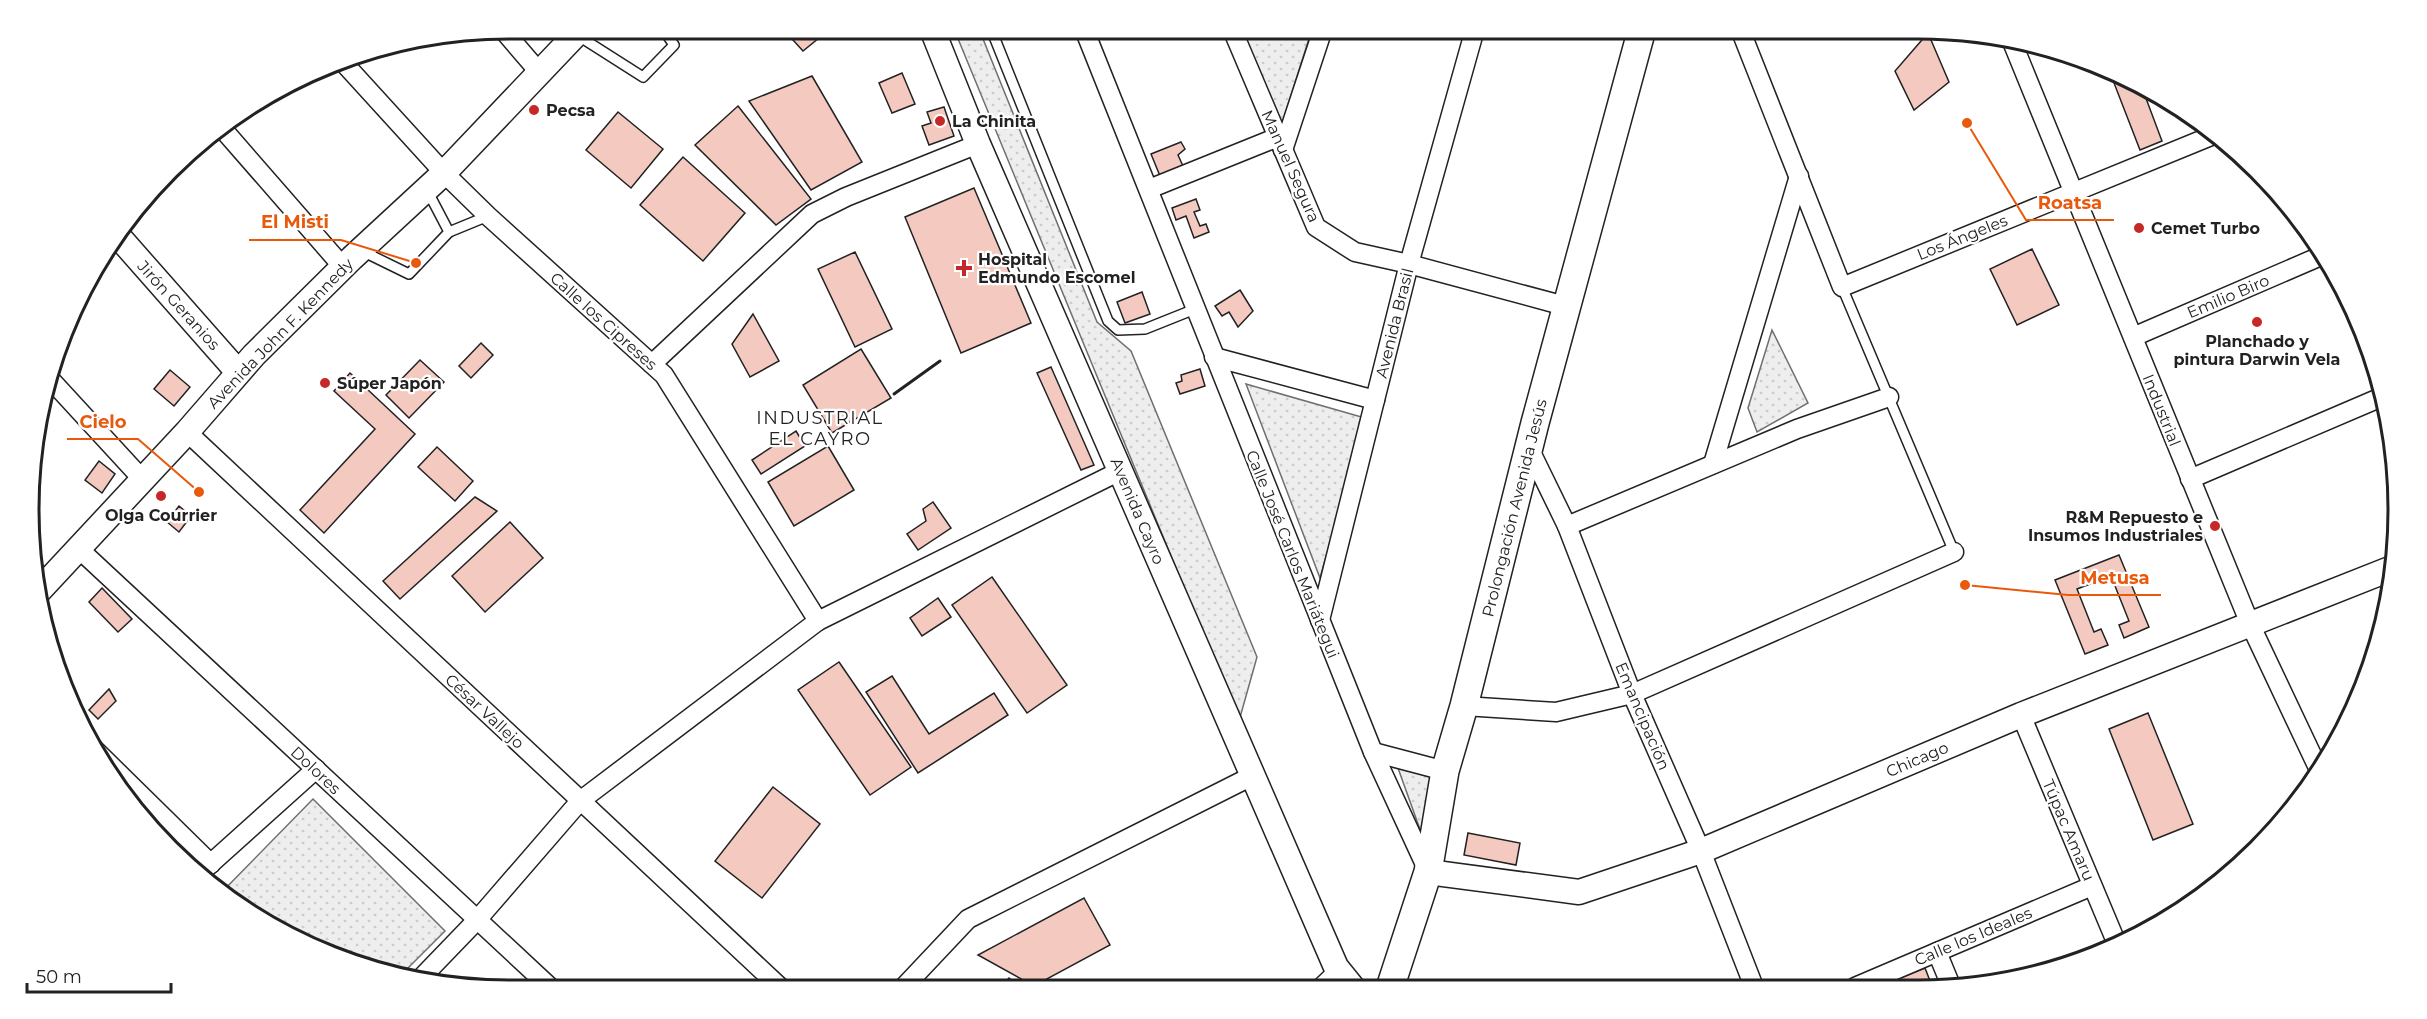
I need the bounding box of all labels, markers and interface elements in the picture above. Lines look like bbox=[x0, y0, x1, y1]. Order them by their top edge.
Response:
place label: Pecsa bbox=[546, 101, 595, 120]
marker: Pecsa bbox=[527, 103, 541, 117]
street label: Manuel Segura bbox=[1257, 107, 1324, 225]
place label: La Chinita bbox=[952, 112, 1036, 131]
marker: La Chinita bbox=[933, 114, 947, 128]
callout: Roatsa bbox=[2026, 184, 2114, 220]
text: Roatsa bbox=[2038, 192, 2102, 214]
callout: El Misti bbox=[249, 204, 341, 240]
text: El Misti bbox=[261, 211, 329, 233]
street label: Los Ángeles bbox=[1914, 211, 2010, 264]
place label: Cemet Turbo bbox=[2151, 219, 2260, 238]
marker: Cemet Turbo bbox=[2132, 221, 2146, 235]
place label: Hospital Edmundo Escomel bbox=[978, 250, 1136, 287]
street label: Avenida John F. Kennedy bbox=[204, 254, 357, 412]
street label: Jirón Geranios bbox=[133, 256, 224, 354]
marker: Hospital Edmundo Escomel bbox=[955, 259, 973, 277]
street label: Avenida Brasil bbox=[1372, 266, 1417, 380]
street label: Calle los Cipreses bbox=[546, 268, 661, 374]
street label: Emilio Biro bbox=[2184, 271, 2272, 322]
marker: Planchado y pintura Darwin Vela bbox=[2250, 315, 2264, 329]
place label: Planchado y pintura Darwin Vela bbox=[2174, 332, 2341, 369]
street label: Industrial bbox=[2139, 371, 2185, 449]
place label: Súper Japón bbox=[337, 374, 442, 393]
marker: Súper Japón bbox=[318, 376, 332, 390]
street label: Prolongación Avenida Jesús bbox=[1478, 397, 1551, 619]
callout: Cielo bbox=[67, 403, 138, 439]
district label: INDUSTRIAL EL CAYRO bbox=[756, 407, 884, 450]
text: Cielo bbox=[79, 411, 127, 433]
street label: Calle José Carlos Mariátegui bbox=[1242, 447, 1343, 661]
street label: Avenida Cayro bbox=[1107, 455, 1169, 567]
marker: Olga Courrier bbox=[154, 489, 168, 503]
place label: Olga Courrier bbox=[105, 506, 217, 525]
place label: R&M Repuesto e Insumos Industriales bbox=[2028, 508, 2204, 545]
marker: R&M Repuesto e Insumos Industriales bbox=[2208, 519, 2222, 533]
callout: Metusa bbox=[2068, 559, 2161, 595]
text: Metusa bbox=[2080, 567, 2150, 589]
street label: Emancipación bbox=[1611, 659, 1674, 773]
street label: César Vallejo bbox=[441, 670, 528, 753]
street label: Chicago bbox=[1883, 738, 1951, 781]
street label: Dolores bbox=[287, 743, 345, 798]
street label: Túpac Amaru bbox=[2039, 777, 2098, 884]
street label: Calle los Ideales bbox=[1912, 903, 2035, 970]
scale bar bbox=[27, 956, 171, 994]
text: 50 m bbox=[36, 966, 82, 988]

